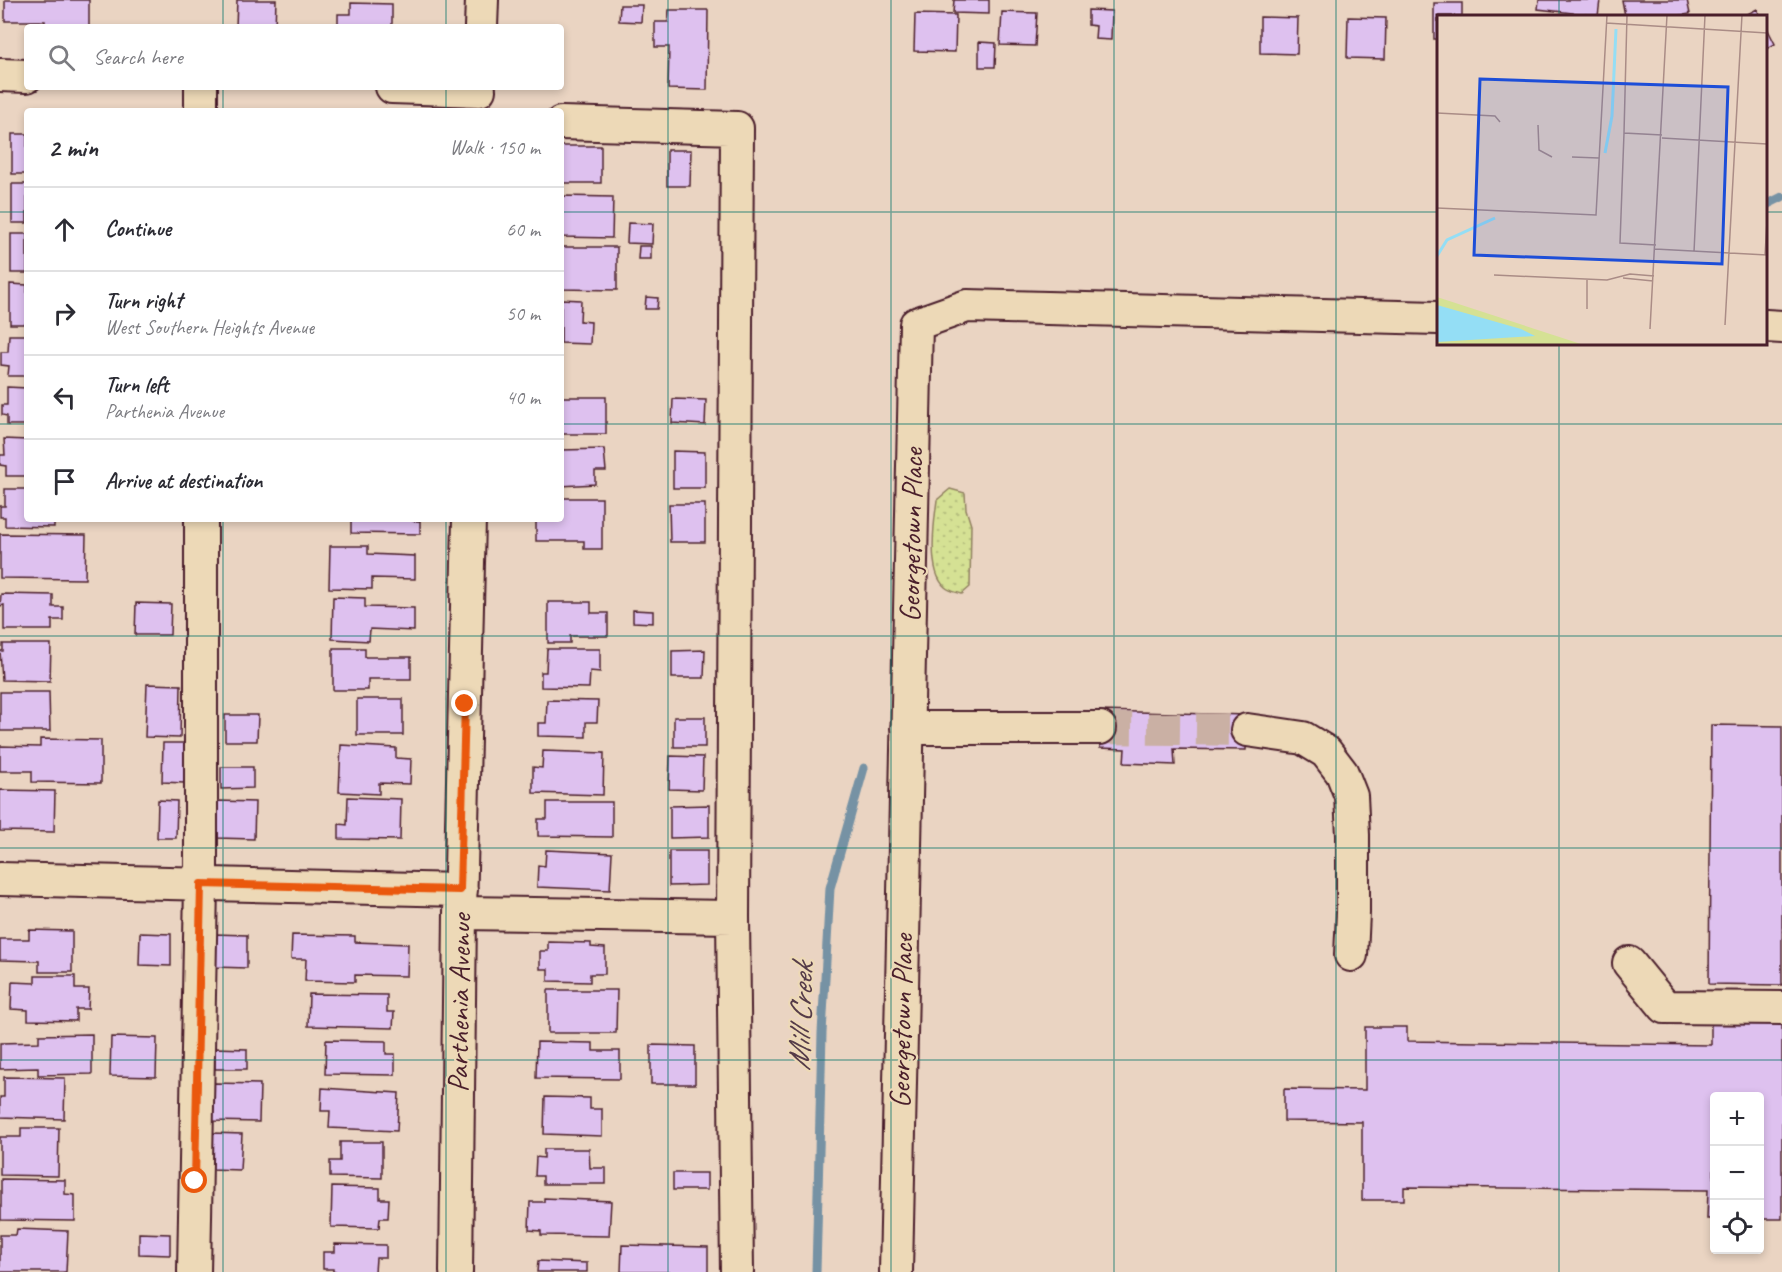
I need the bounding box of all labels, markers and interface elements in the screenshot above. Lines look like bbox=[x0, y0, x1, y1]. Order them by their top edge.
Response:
inset map bbox=[1437, 15, 1767, 345]
search box bbox=[24, 24, 564, 90]
icon: search bbox=[45, 41, 78, 74]
text: Search here bbox=[93, 43, 183, 71]
text: 2 min bbox=[48, 131, 98, 164]
text: Walk · 150 m bbox=[450, 135, 540, 160]
icon: ahead bbox=[48, 213, 81, 246]
text: Continue bbox=[105, 215, 171, 243]
text: 60 m bbox=[506, 217, 540, 242]
text: Turn right bbox=[105, 287, 182, 315]
icon: right bbox=[48, 297, 81, 330]
text: 50 m bbox=[506, 301, 540, 326]
text: West Southern Heights Avenue bbox=[105, 315, 314, 340]
text: Turn left bbox=[105, 371, 169, 399]
icon: left bbox=[48, 381, 81, 414]
text: 40 m bbox=[506, 385, 540, 410]
text: Parthenia Avenue bbox=[105, 399, 224, 424]
street label: Georgetown Place bbox=[890, 445, 932, 622]
icon: arrive bbox=[48, 465, 81, 498]
text: Arrive at destination bbox=[105, 467, 262, 495]
route end bbox=[451, 690, 477, 716]
street label: Parthenia Avenue bbox=[438, 911, 480, 1093]
street label: Georgetown Place bbox=[880, 931, 922, 1108]
water label: Mill Creek bbox=[778, 957, 823, 1071]
map controls bbox=[1710, 1092, 1764, 1254]
button: + bbox=[1710, 1092, 1764, 1146]
button: − bbox=[1710, 1146, 1764, 1200]
route start bbox=[181, 1167, 207, 1193]
button: locate bbox=[1710, 1200, 1764, 1254]

